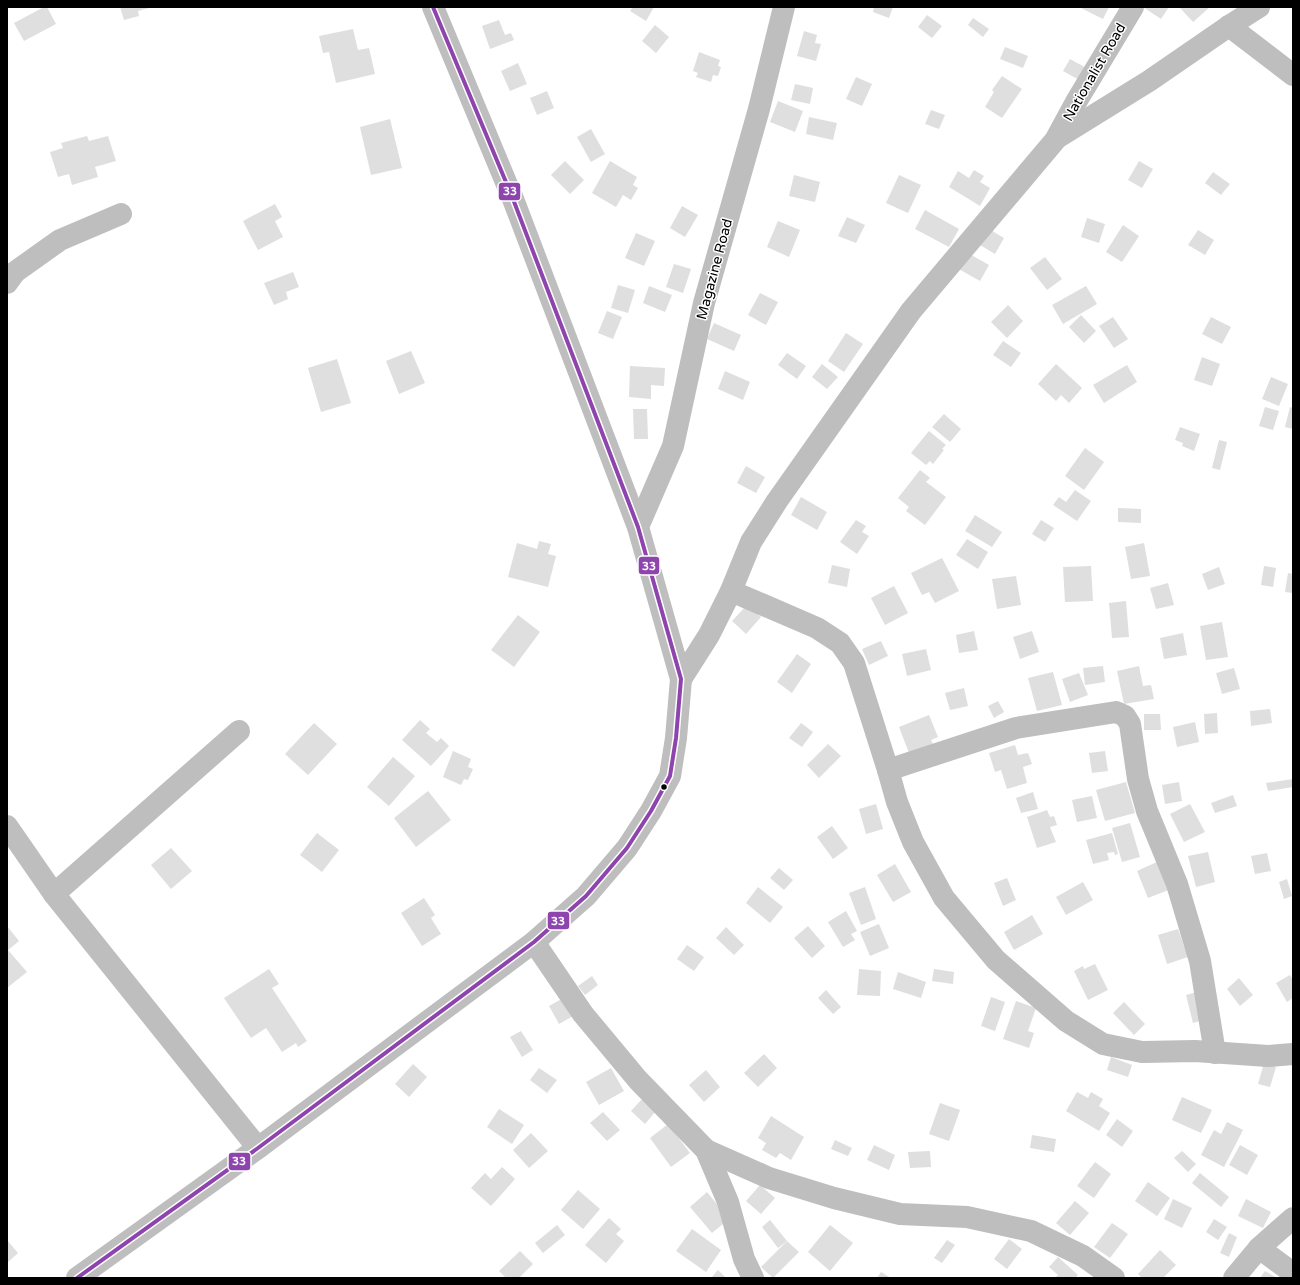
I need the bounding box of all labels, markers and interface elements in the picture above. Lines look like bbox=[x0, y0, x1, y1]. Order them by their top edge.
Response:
street label: Nationalist Road bbox=[1059, 20, 1129, 124]
line badge: 33 bbox=[498, 182, 521, 201]
text: 33 bbox=[503, 185, 517, 198]
street label: Magazine Road bbox=[693, 217, 736, 321]
line badge: 33 bbox=[638, 556, 660, 575]
text: 33 bbox=[642, 560, 656, 573]
unlabelled marker bbox=[659, 782, 669, 792]
line badge: 33 bbox=[547, 911, 570, 930]
text: 33 bbox=[551, 915, 565, 928]
line badge: 33 bbox=[228, 1152, 251, 1171]
text: 33 bbox=[232, 1155, 246, 1168]

